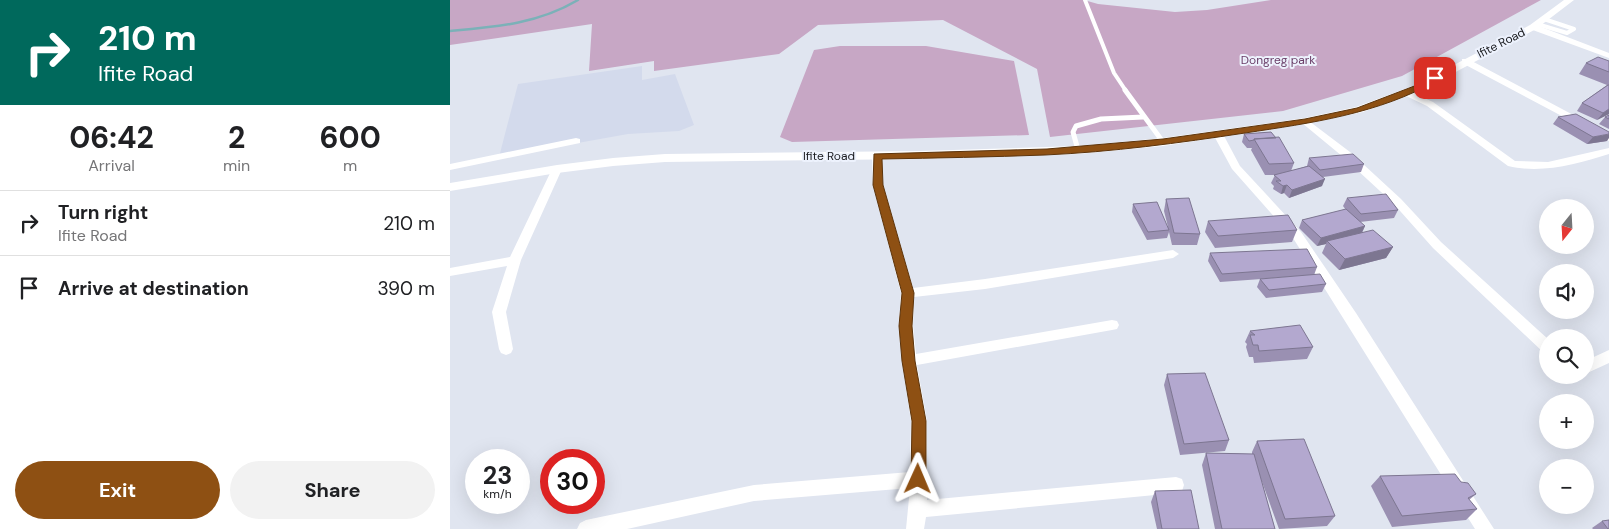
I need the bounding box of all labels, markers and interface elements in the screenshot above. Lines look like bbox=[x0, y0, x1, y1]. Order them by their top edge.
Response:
text: 210 m bbox=[98, 15, 197, 61]
icon: right bbox=[15, 20, 80, 85]
street label: Ifite Road bbox=[1474, 24, 1528, 62]
park label: Dongreg park bbox=[1241, 52, 1315, 68]
pin bbox=[1414, 57, 1456, 99]
text: Ifite Road bbox=[98, 59, 193, 88]
icon: arrive bbox=[1421, 64, 1449, 92]
text: 06:42 bbox=[69, 118, 154, 157]
text: 2 bbox=[228, 118, 245, 157]
text: 600 bbox=[320, 118, 381, 157]
street label: Ifite Road bbox=[803, 148, 855, 164]
text: Arrival bbox=[88, 155, 135, 176]
text: min bbox=[223, 155, 250, 176]
text: m bbox=[343, 155, 357, 176]
north arrow bbox=[1539, 199, 1594, 254]
map controls bbox=[1539, 199, 1594, 514]
text: Turn right bbox=[58, 200, 148, 225]
icon: right bbox=[15, 209, 43, 237]
text: 210 m bbox=[383, 211, 435, 236]
text: Ifite Road bbox=[58, 225, 127, 246]
button: sound bbox=[1539, 264, 1594, 319]
icon: arrive bbox=[15, 274, 43, 302]
text: Arrive at destination bbox=[58, 276, 249, 301]
text: 390 m bbox=[377, 276, 435, 301]
button: search bbox=[1539, 329, 1594, 384]
button: + bbox=[1539, 394, 1594, 449]
speed limit sign: 30 bbox=[540, 449, 605, 514]
position arrow bbox=[891, 452, 943, 504]
text: 23 bbox=[483, 459, 512, 492]
button: − bbox=[1539, 459, 1594, 514]
button: Exit bbox=[15, 461, 220, 519]
button: Share bbox=[230, 461, 435, 519]
text: km/h bbox=[483, 486, 512, 502]

